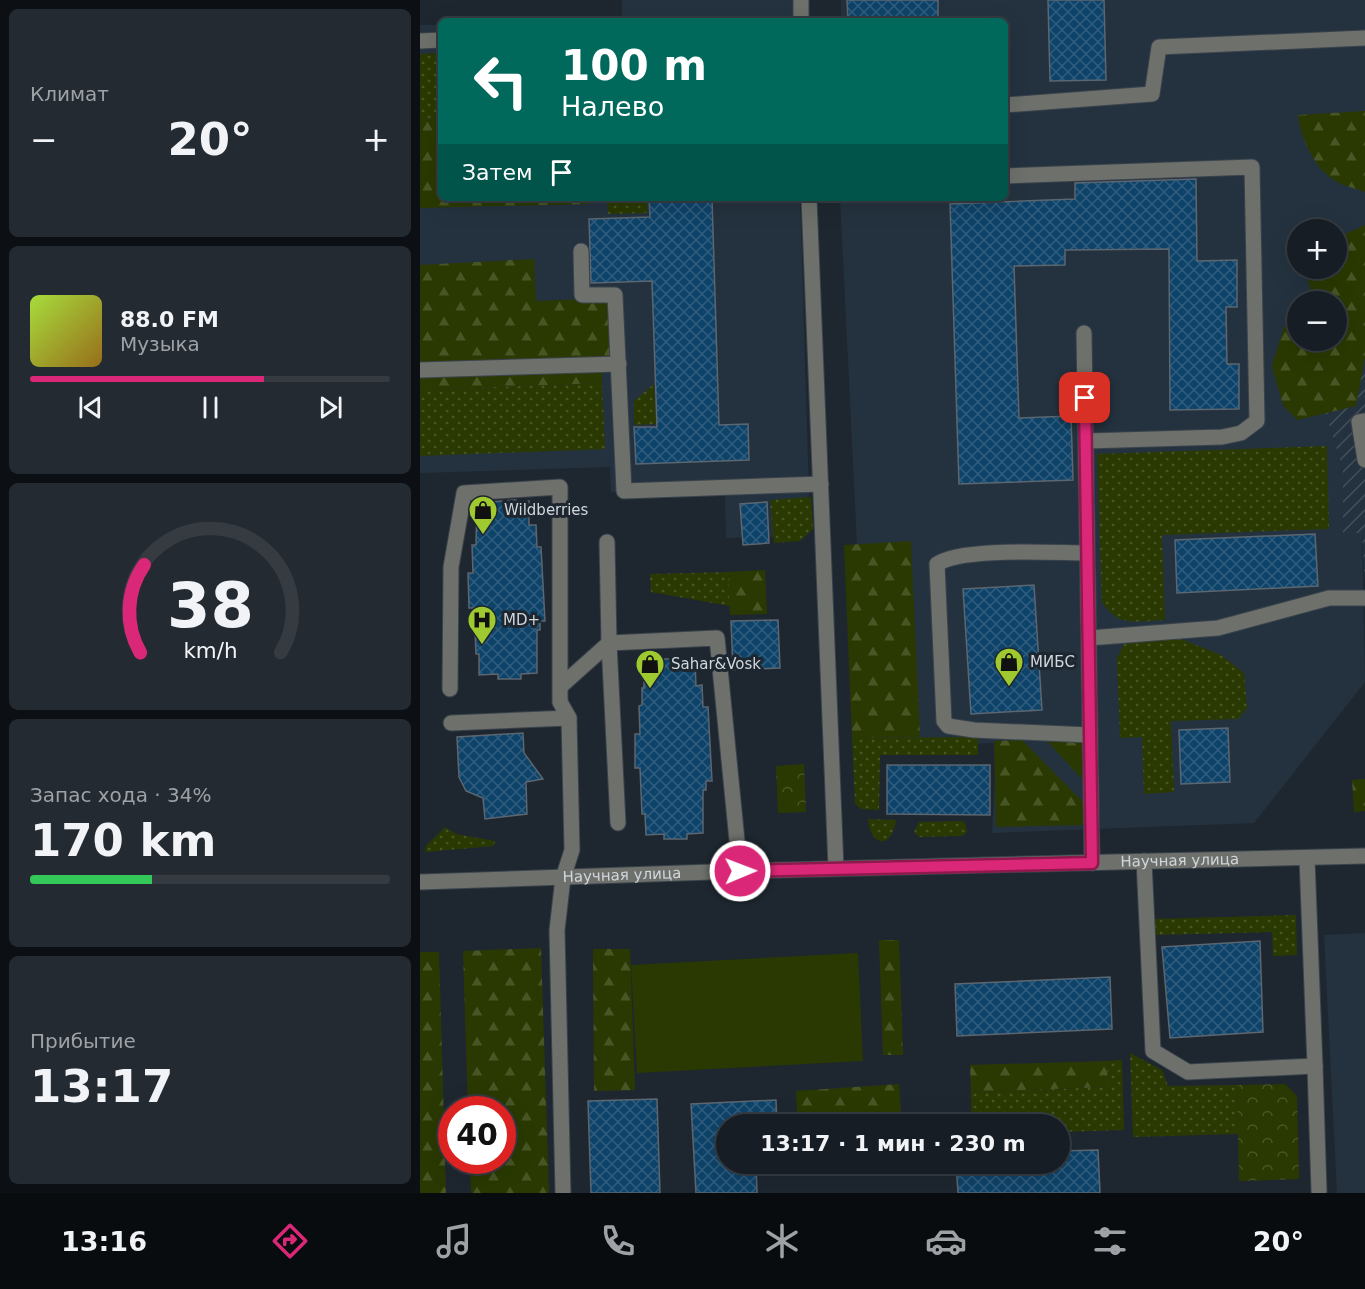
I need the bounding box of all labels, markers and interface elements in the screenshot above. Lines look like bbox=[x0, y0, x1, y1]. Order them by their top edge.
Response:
text: 100 m bbox=[561, 41, 707, 90]
icon: left bbox=[462, 42, 540, 120]
text: Климат bbox=[30, 82, 109, 106]
text: Налево bbox=[561, 91, 664, 122]
text: 20° bbox=[167, 113, 253, 166]
text: − bbox=[30, 120, 58, 159]
text: + bbox=[362, 120, 390, 159]
icon: arrive bbox=[545, 156, 578, 189]
text: Затем bbox=[462, 160, 533, 185]
map controls bbox=[1287, 219, 1347, 351]
button: + bbox=[1287, 219, 1347, 279]
button: − bbox=[1287, 291, 1347, 351]
text: 88.0 FM bbox=[120, 307, 219, 332]
text: Музыка bbox=[120, 332, 200, 356]
pin bbox=[1059, 372, 1110, 423]
icon: arrive bbox=[1068, 381, 1101, 414]
icon: previous bbox=[74, 391, 107, 424]
icon: pause bbox=[194, 391, 227, 424]
icon: next bbox=[314, 391, 347, 424]
shop icon: Wildberries bbox=[467, 494, 499, 536]
place label: Wildberries bbox=[504, 501, 589, 519]
text: 38 bbox=[167, 570, 253, 643]
hospital icon: MD+ bbox=[466, 604, 498, 646]
place label: MD+ bbox=[503, 611, 540, 629]
text: km/h bbox=[183, 639, 237, 664]
shop icon: МИБС bbox=[993, 646, 1025, 688]
shop icon: Sahar&Vosk bbox=[634, 648, 666, 690]
place label: МИБС bbox=[1030, 653, 1075, 671]
place label: Sahar&Vosk bbox=[671, 655, 761, 673]
text: Запас хода · 34% bbox=[30, 783, 211, 807]
text: 170 km bbox=[30, 814, 216, 867]
position arrow bbox=[708, 839, 772, 903]
street label: Научная улица bbox=[1120, 850, 1239, 871]
street label: Научная улица bbox=[562, 864, 682, 886]
text: Прибытие bbox=[30, 1029, 136, 1053]
text: 13:17 bbox=[30, 1060, 173, 1113]
speed limit sign: 40 bbox=[438, 1096, 516, 1174]
text: 13:17 · 1 мин · 230 m bbox=[760, 1131, 1026, 1156]
icon: directions bbox=[269, 1220, 311, 1262]
icon: music bbox=[433, 1220, 475, 1262]
icon: phone bbox=[597, 1220, 639, 1262]
icon: climate bbox=[761, 1220, 803, 1262]
icon: car bbox=[925, 1220, 967, 1262]
icon: filters bbox=[1089, 1220, 1131, 1262]
text: 13:16 bbox=[61, 1226, 147, 1257]
text: 20° bbox=[1253, 1226, 1304, 1257]

